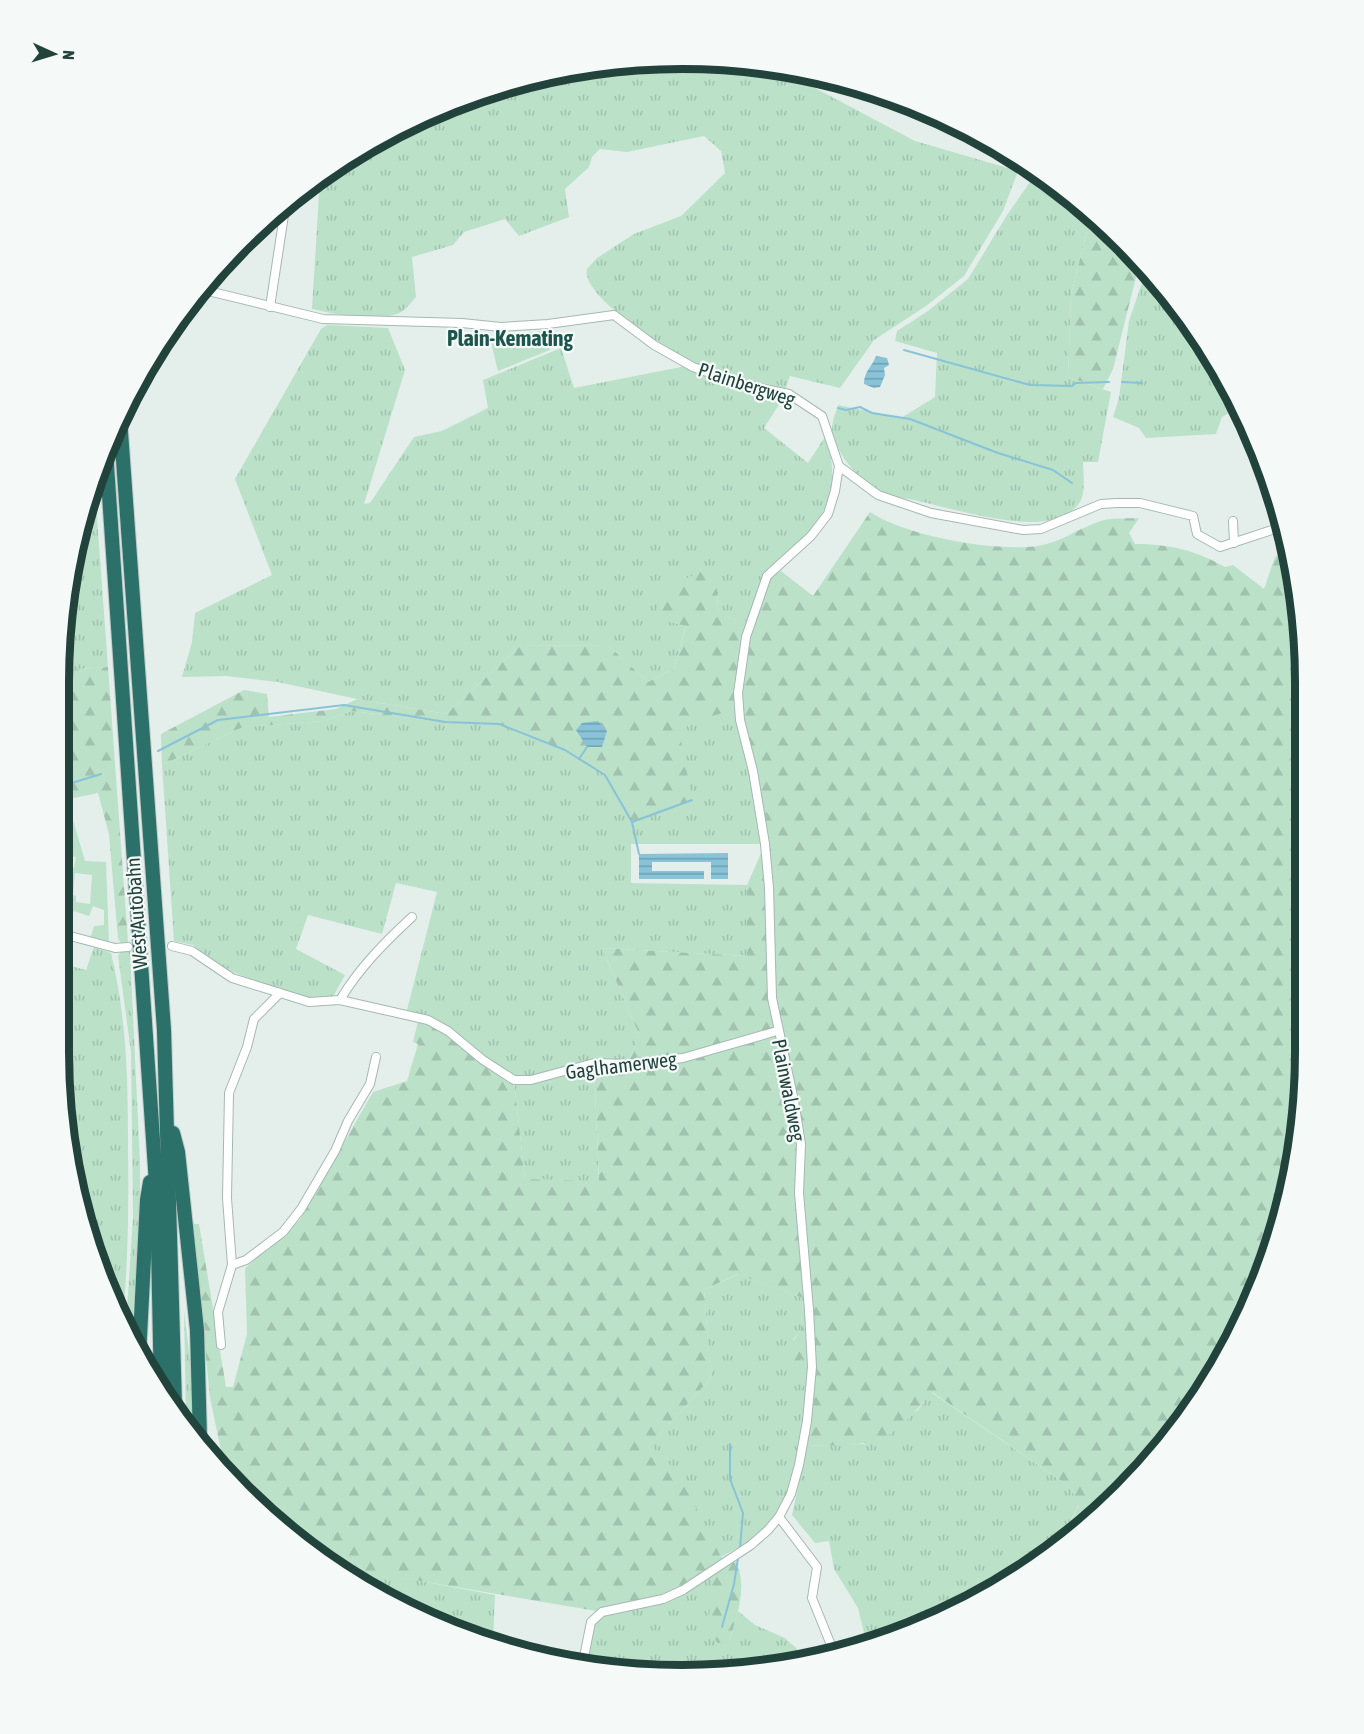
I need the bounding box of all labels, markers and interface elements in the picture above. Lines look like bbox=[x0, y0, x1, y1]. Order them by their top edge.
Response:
north arrow bbox=[24, 24, 84, 84]
text: N bbox=[60, 50, 78, 60]
district label: Plain-Kemating bbox=[447, 325, 574, 351]
street label: Plainbergweg bbox=[696, 358, 799, 411]
street label: West Autobahn bbox=[121, 857, 151, 969]
street label: Plainwaldweg bbox=[768, 1037, 810, 1143]
street label: Gaglhamerweg bbox=[564, 1047, 678, 1083]

